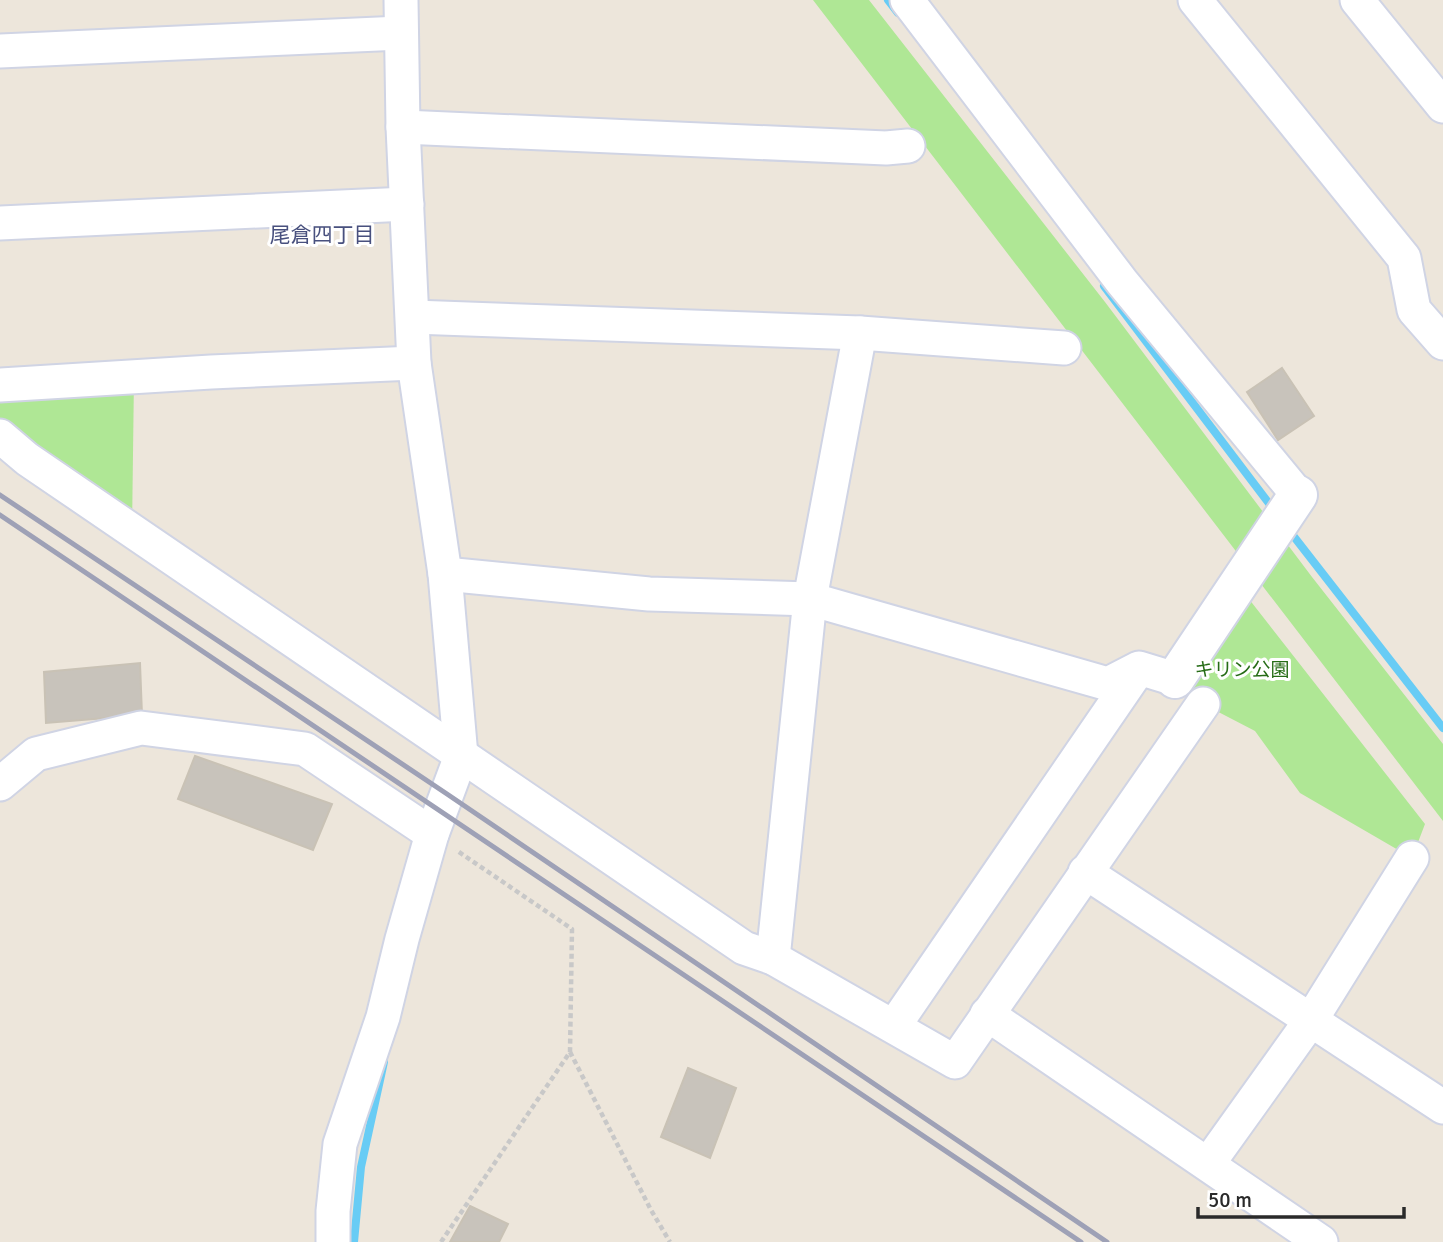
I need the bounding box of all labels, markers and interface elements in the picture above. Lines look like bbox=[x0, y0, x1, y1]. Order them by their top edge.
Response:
district label: 尾倉四丁目 bbox=[270, 222, 375, 248]
park label: キリン公園 bbox=[1194, 658, 1290, 682]
scale bar bbox=[1198, 1176, 1404, 1220]
text: 50 m bbox=[1208, 1187, 1252, 1213]

